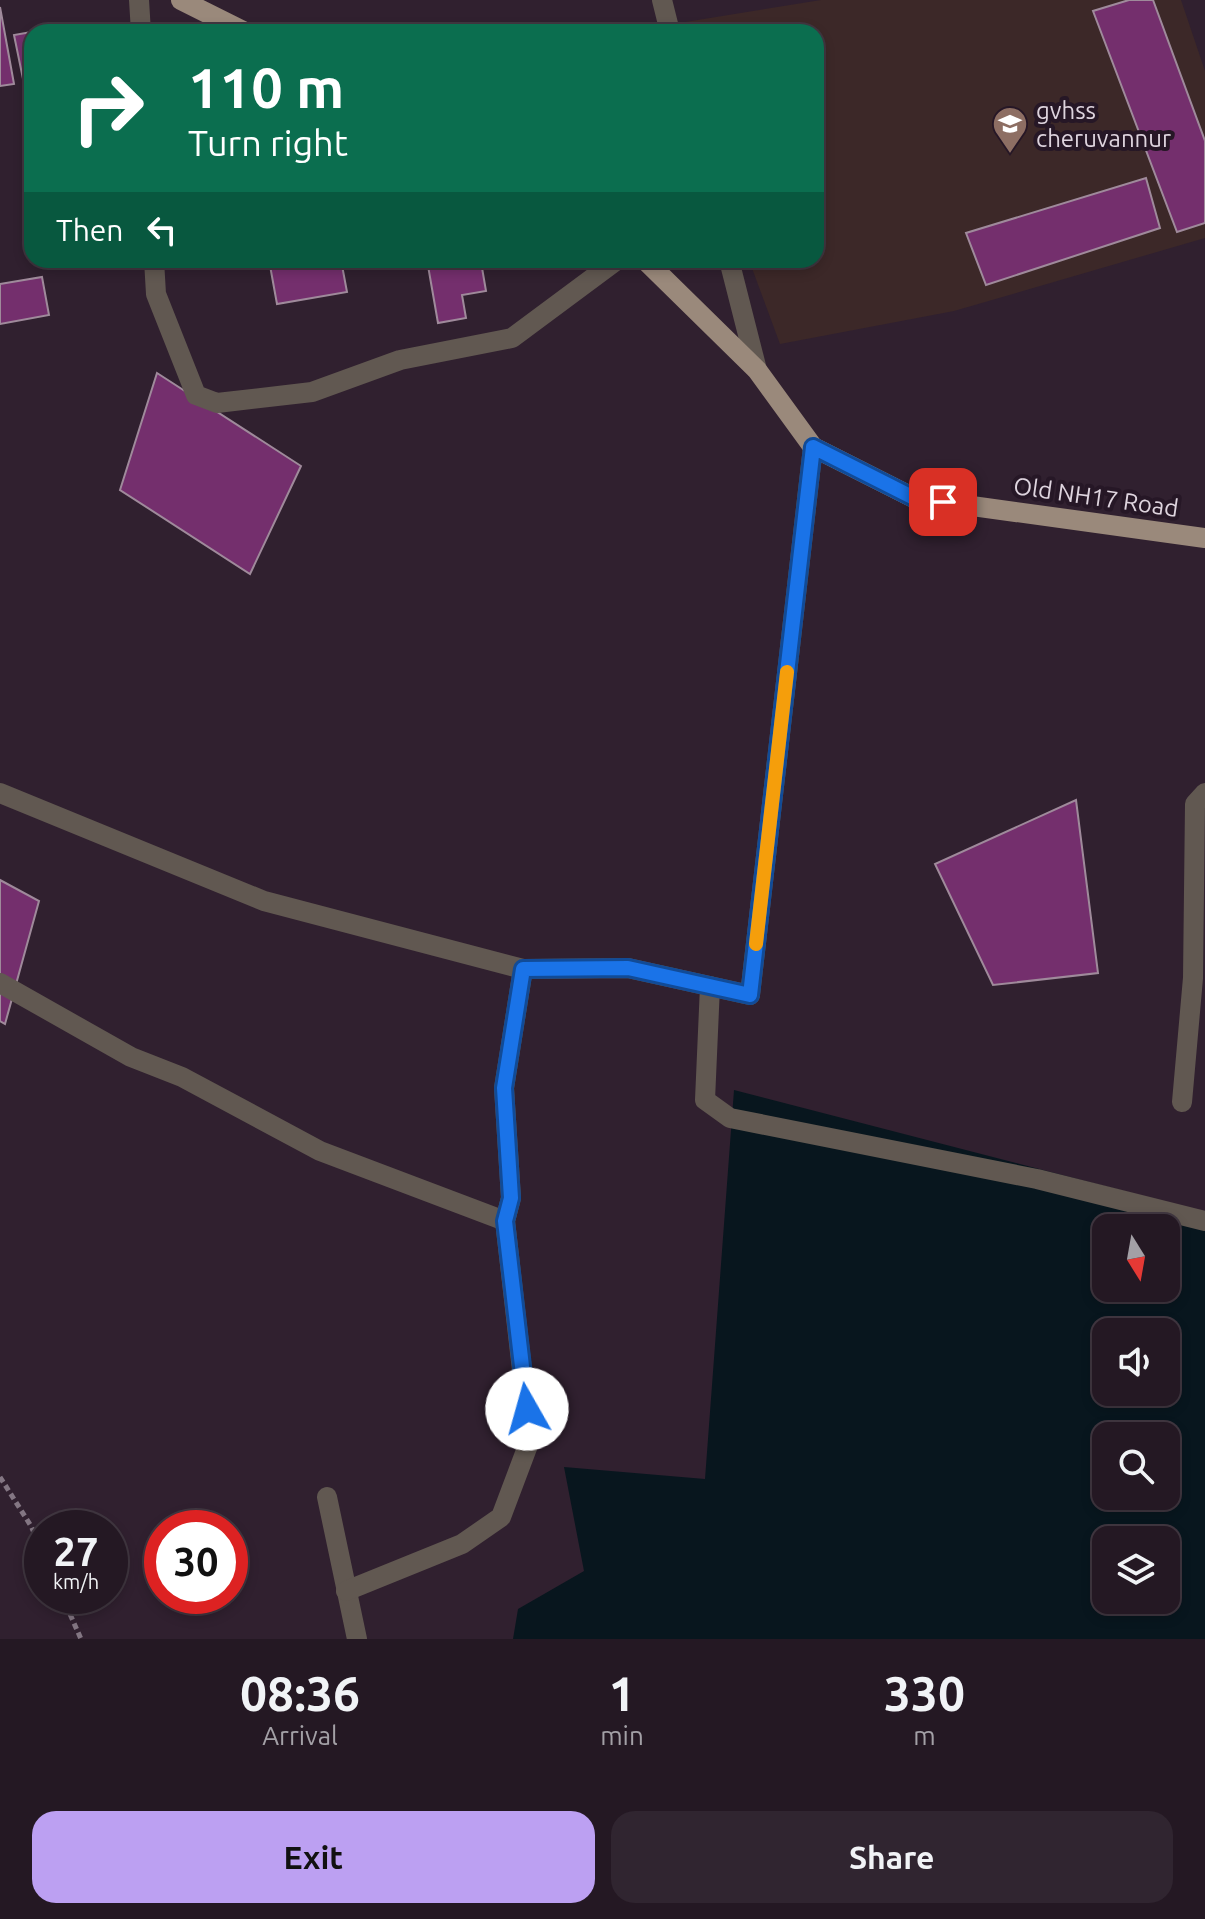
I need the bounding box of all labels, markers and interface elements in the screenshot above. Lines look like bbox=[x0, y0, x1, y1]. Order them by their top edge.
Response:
icon: right bbox=[56, 56, 160, 160]
text: 110 m bbox=[188, 56, 344, 119]
place label: gvhss cheruvannur bbox=[1036, 97, 1171, 152]
school or university icon: gvhss cheruvannur bbox=[991, 105, 1029, 155]
text: Turn right bbox=[188, 122, 348, 163]
icon: left bbox=[140, 208, 184, 252]
text: Then bbox=[56, 213, 124, 247]
pin bbox=[909, 468, 977, 536]
street label: Old NH17 Road bbox=[1012, 472, 1180, 522]
icon: arrive bbox=[921, 480, 965, 524]
north arrow bbox=[1092, 1214, 1180, 1302]
map controls bbox=[1092, 1214, 1180, 1614]
button: sound bbox=[1092, 1318, 1180, 1406]
position arrow bbox=[485, 1367, 569, 1451]
button: search bbox=[1092, 1422, 1180, 1510]
speed limit sign: 30 bbox=[144, 1510, 248, 1614]
button: layers bbox=[1092, 1526, 1180, 1614]
text: 27 bbox=[53, 1529, 99, 1574]
text: km/h bbox=[53, 1570, 99, 1593]
text: 08:36 bbox=[240, 1666, 360, 1720]
text: 1 bbox=[608, 1666, 635, 1720]
text: 330 bbox=[884, 1666, 965, 1720]
text: Arrival bbox=[262, 1721, 338, 1750]
text: min bbox=[600, 1721, 644, 1750]
text: m bbox=[913, 1721, 936, 1750]
button: Exit bbox=[32, 1811, 595, 1903]
button: Share bbox=[611, 1811, 1173, 1903]

